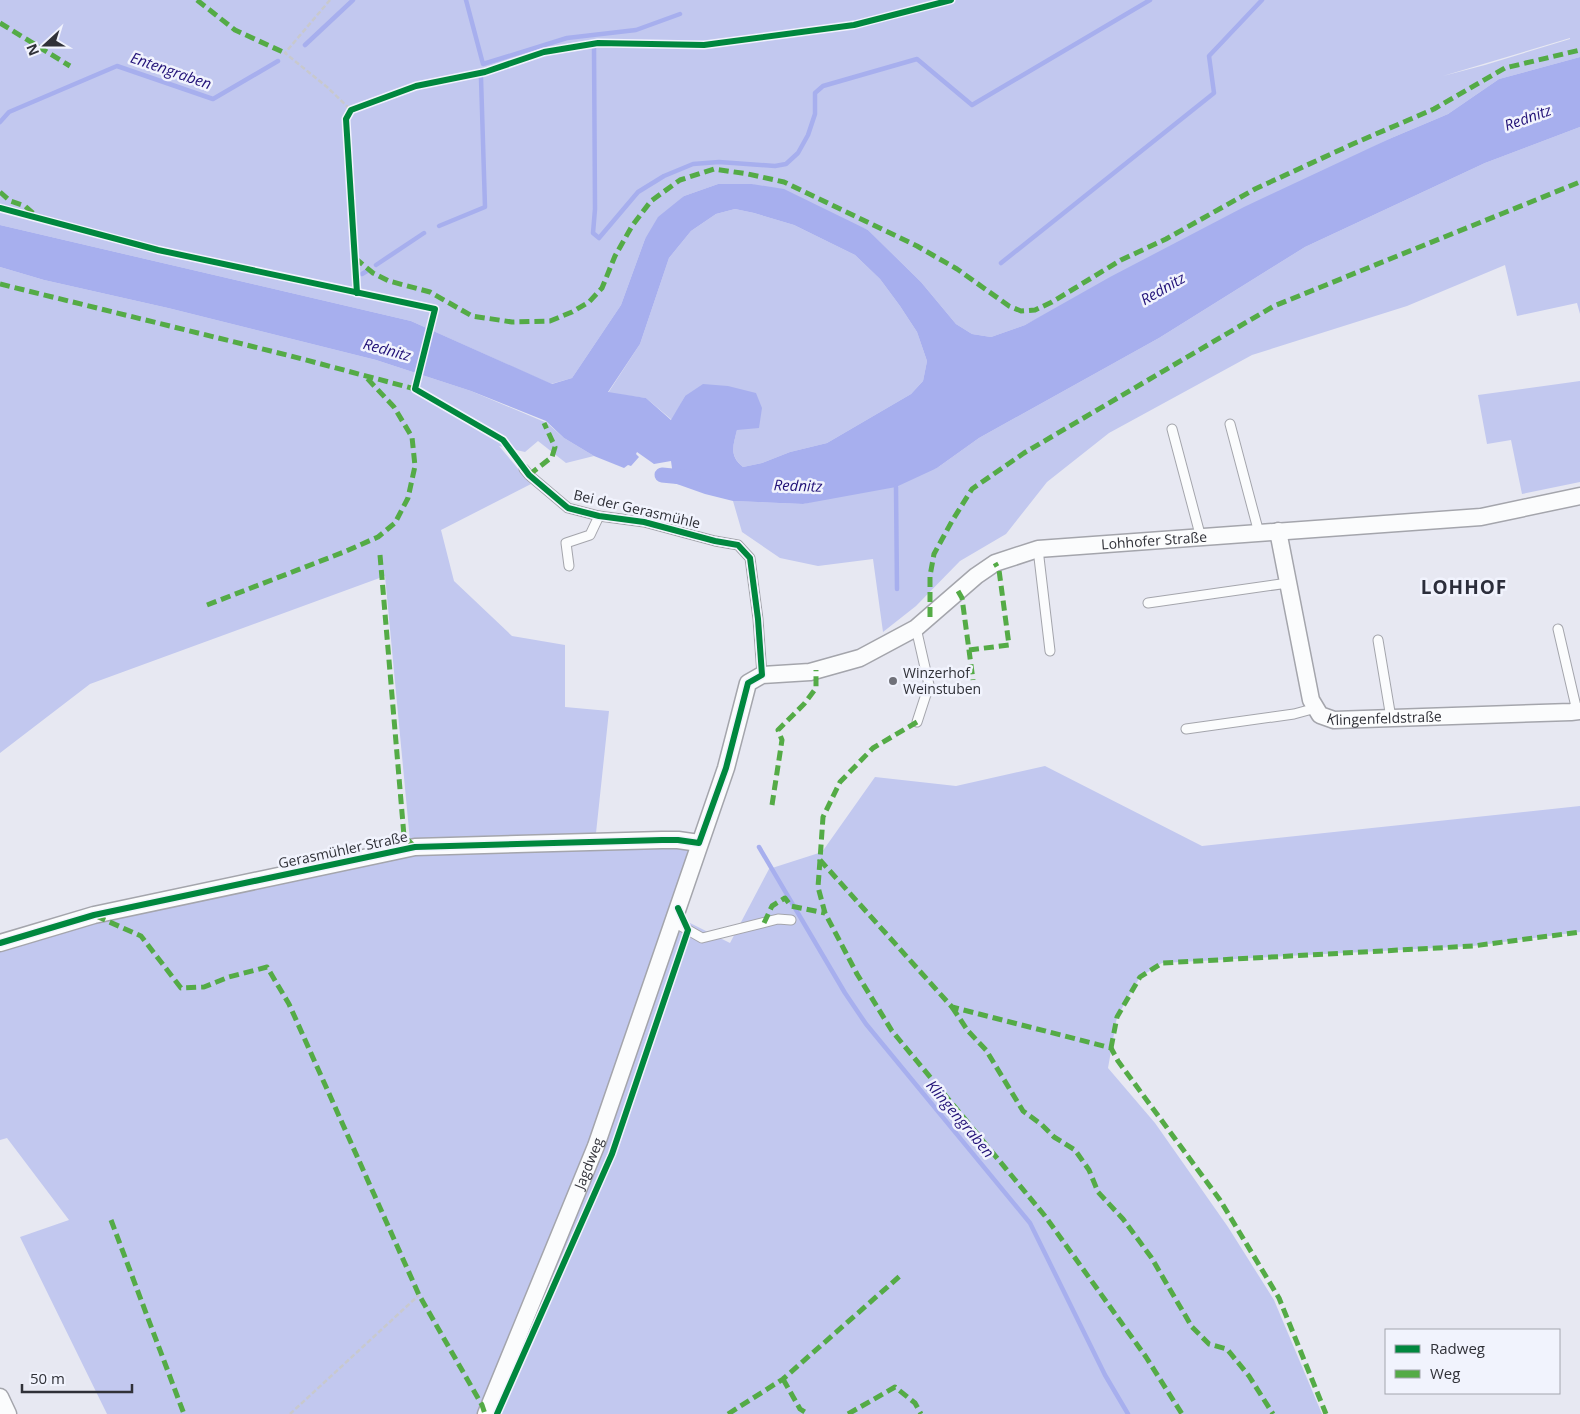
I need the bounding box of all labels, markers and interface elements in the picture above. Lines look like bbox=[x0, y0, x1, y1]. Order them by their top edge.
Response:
north arrow bbox=[20, 20, 70, 70]
text: N bbox=[21, 41, 43, 59]
water label: Entengraben bbox=[128, 47, 214, 93]
water label: Rednitz bbox=[1501, 99, 1554, 135]
water label: Rednitz bbox=[1136, 267, 1189, 309]
water label: Rednitz bbox=[361, 333, 414, 365]
water label: Rednitz bbox=[773, 474, 823, 496]
street label: Bei der Gerasmühle bbox=[572, 485, 703, 532]
street label: Lohhofer Straße bbox=[1101, 527, 1208, 553]
district label: LOHHOF bbox=[1421, 574, 1507, 600]
place label: Winzerhof Weinstuben bbox=[903, 663, 981, 698]
marker: Winzerhof Weinstuben bbox=[887, 675, 899, 687]
street label: Klingenfeldstraße bbox=[1324, 706, 1442, 729]
street label: Gerasmühler Straße bbox=[276, 826, 409, 873]
water label: Klingengraben bbox=[922, 1075, 999, 1161]
street label: Jagdweg bbox=[569, 1134, 607, 1194]
legend bbox=[1385, 1329, 1560, 1394]
text: Radweg bbox=[1430, 1338, 1485, 1358]
scale bar bbox=[22, 1362, 132, 1394]
text: Weg bbox=[1430, 1363, 1460, 1383]
text: 50 m bbox=[30, 1368, 65, 1388]

